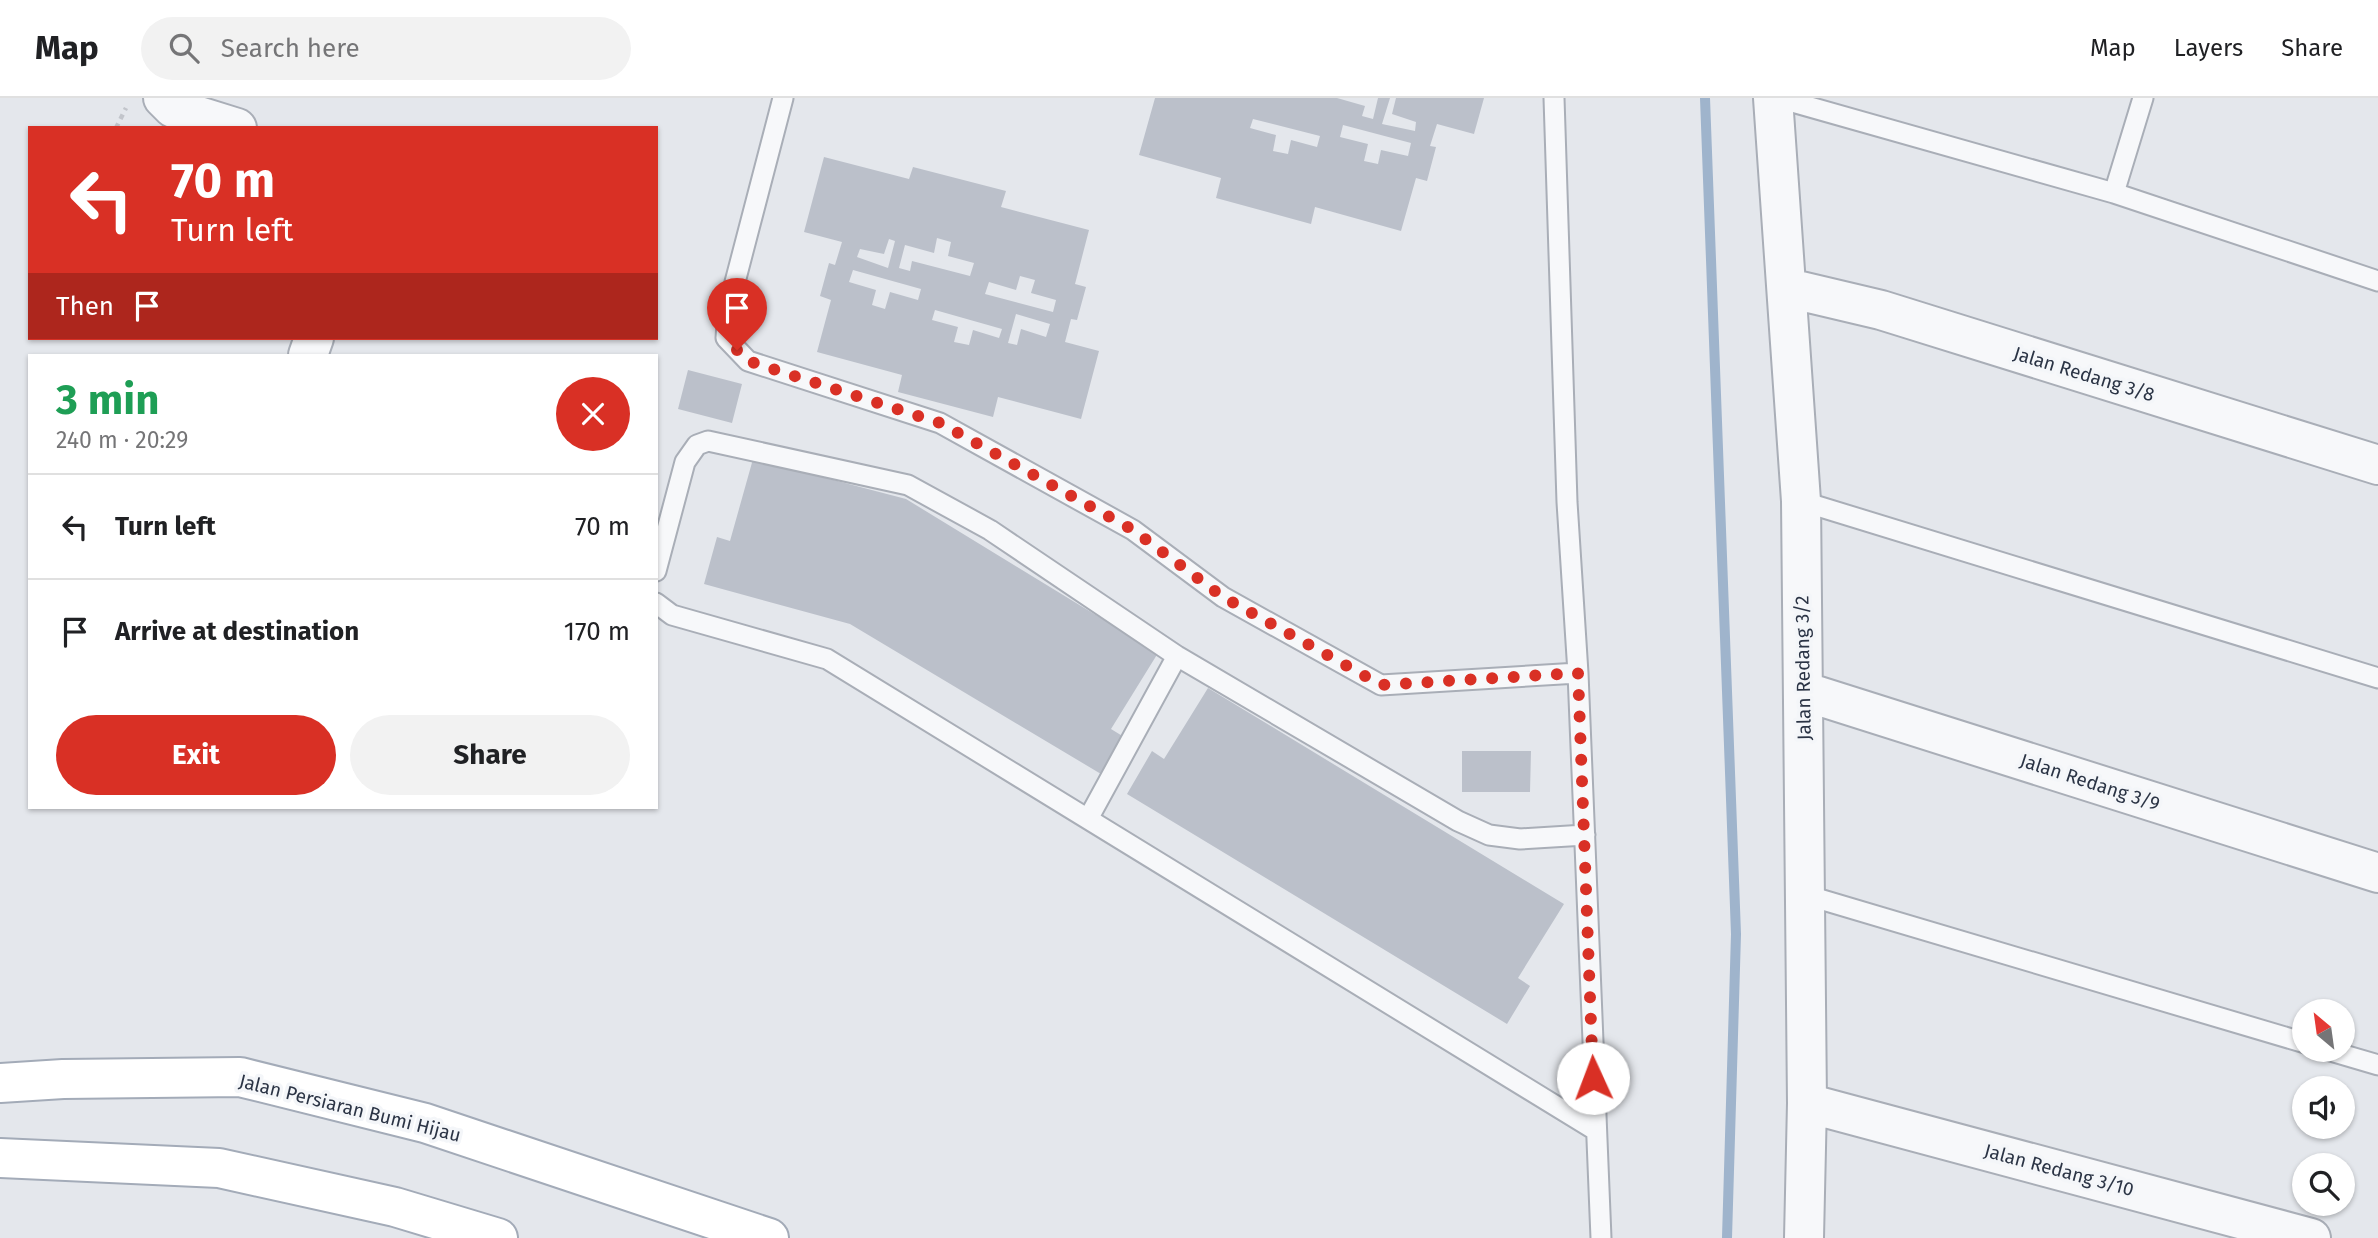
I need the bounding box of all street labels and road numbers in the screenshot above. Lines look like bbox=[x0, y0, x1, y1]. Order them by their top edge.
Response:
street label: Jalan Redang 3/8 bbox=[2011, 342, 2157, 406]
street label: Jalan Redang 3/2 bbox=[1790, 595, 1816, 741]
street label: Jalan Redang 3/9 bbox=[2017, 749, 2163, 815]
street label: Jalan Persiaran Bumi Hijau bbox=[237, 1069, 463, 1147]
street label: Jalan Redang 3/10 bbox=[1982, 1139, 2136, 1201]

